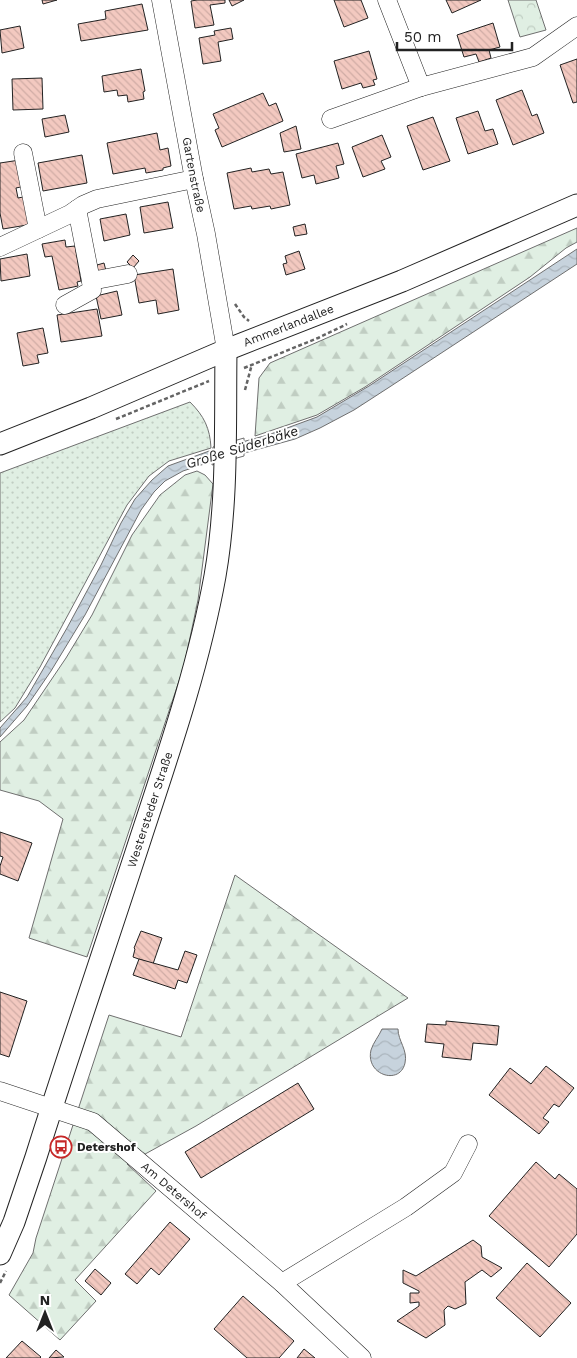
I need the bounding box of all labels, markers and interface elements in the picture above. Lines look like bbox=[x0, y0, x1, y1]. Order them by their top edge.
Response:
scale bar bbox=[397, 20, 512, 52]
text: 50 m bbox=[404, 28, 441, 46]
street label: Gartenstraße bbox=[179, 136, 208, 214]
street label: Ammerlandallee bbox=[241, 301, 336, 350]
water label: Große Süderbäke bbox=[184, 422, 300, 472]
street label: Westersteder Straße bbox=[124, 750, 175, 870]
bus stop icon: Detershof bbox=[49, 1135, 73, 1159]
place label: Detershof bbox=[77, 1140, 136, 1154]
street label: Am Detershof bbox=[138, 1159, 209, 1223]
north arrow bbox=[20, 1288, 70, 1338]
text: N bbox=[40, 1292, 50, 1308]

